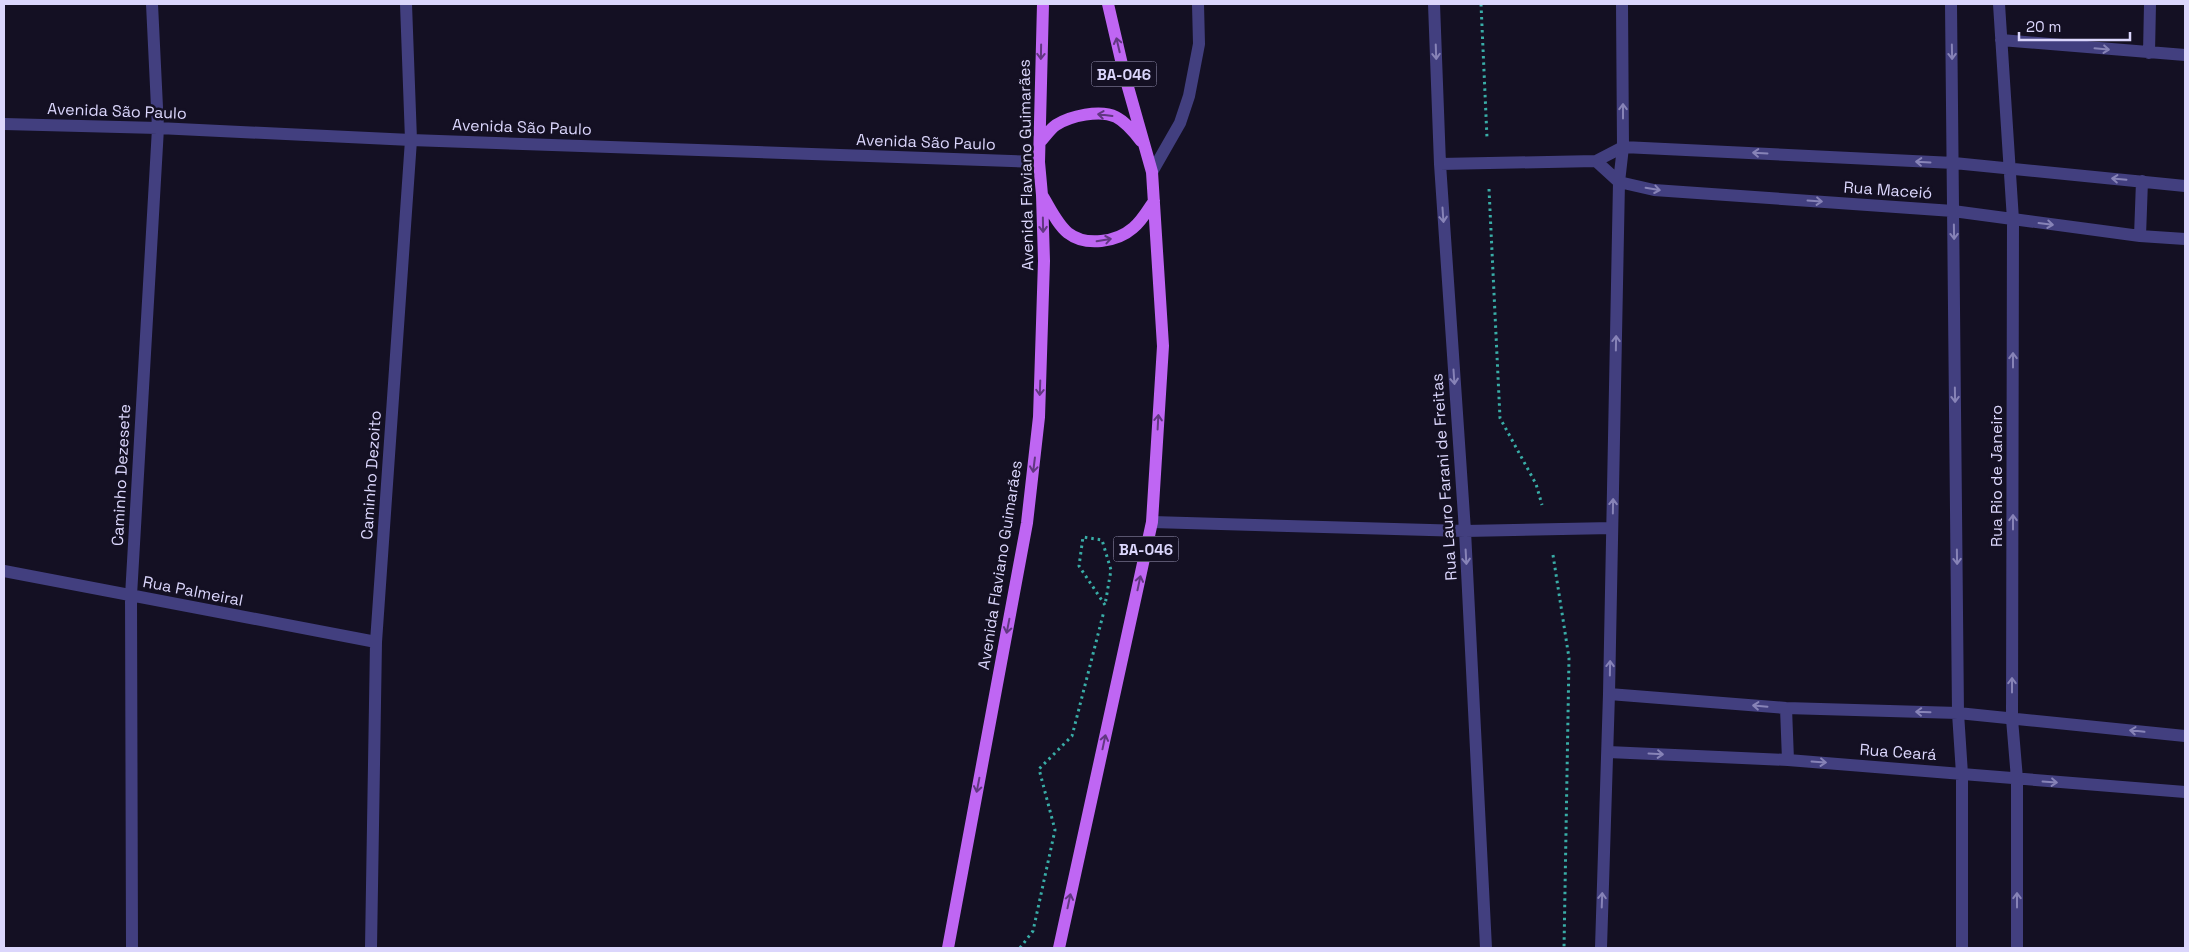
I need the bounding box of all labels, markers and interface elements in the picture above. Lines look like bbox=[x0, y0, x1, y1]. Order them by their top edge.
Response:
scale bar bbox=[2019, 10, 2130, 42]
text: 20 m bbox=[2026, 17, 2061, 36]
one-way arrow bbox=[1113, 37, 1122, 53]
one-way arrow bbox=[1036, 44, 1046, 60]
one-way arrow bbox=[1431, 44, 1440, 60]
one-way arrow bbox=[1947, 44, 1957, 60]
one-way arrow bbox=[2094, 44, 2110, 54]
street label: Avenida Flaviano Guimarães bbox=[1014, 59, 1038, 271]
road number: BA-046 bbox=[1092, 62, 1156, 86]
street label: Avenida São Paulo bbox=[47, 98, 187, 124]
one-way arrow bbox=[1618, 103, 1628, 120]
one-way arrow bbox=[1098, 110, 1114, 120]
street label: Avenida São Paulo bbox=[452, 114, 592, 140]
street label: Avenida São Paulo bbox=[856, 129, 996, 155]
one-way arrow bbox=[1753, 149, 1769, 158]
one-way arrow bbox=[1915, 157, 1931, 166]
one-way arrow bbox=[2112, 174, 2128, 184]
street label: Rua Maceió bbox=[1843, 176, 1933, 204]
one-way arrow bbox=[1645, 184, 1661, 194]
one-way arrow bbox=[1807, 196, 1823, 206]
one-way arrow bbox=[1438, 207, 1448, 223]
one-way arrow bbox=[1038, 216, 1048, 233]
one-way arrow bbox=[2038, 219, 2054, 229]
one-way arrow bbox=[1949, 224, 1958, 240]
one-way arrow bbox=[1096, 234, 1112, 244]
one-way arrow bbox=[1611, 335, 1621, 352]
one-way arrow bbox=[2008, 352, 2018, 368]
one-way arrow bbox=[1450, 369, 1459, 385]
street label: Rua Lauro Farani de Freitas bbox=[1426, 373, 1462, 581]
one-way arrow bbox=[1035, 379, 1045, 395]
one-way arrow bbox=[1950, 386, 1960, 403]
street label: Caminho Dezesete bbox=[107, 403, 135, 547]
street label: Rua Rio de Janeiro bbox=[1986, 405, 2007, 547]
street label: Caminho Dezoito bbox=[356, 410, 386, 540]
one-way arrow bbox=[1154, 415, 1163, 431]
one-way arrow bbox=[1029, 457, 1039, 473]
street label: Avenida Flaviano Guimarães bbox=[973, 459, 1027, 671]
one-way arrow bbox=[1608, 498, 1617, 514]
one-way arrow bbox=[2008, 514, 2018, 530]
road number: BA-046 bbox=[1114, 536, 1178, 562]
one-way arrow bbox=[1462, 548, 1471, 564]
one-way arrow bbox=[1952, 549, 1962, 565]
street label: Rua Palmeiral bbox=[141, 571, 245, 611]
one-way arrow bbox=[1135, 576, 1144, 592]
one-way arrow bbox=[1002, 617, 1012, 633]
one-way arrow bbox=[1605, 660, 1614, 676]
one-way arrow bbox=[2007, 677, 2017, 693]
one-way arrow bbox=[1753, 701, 1769, 711]
one-way arrow bbox=[1915, 707, 1931, 717]
one-way arrow bbox=[2129, 726, 2145, 736]
one-way arrow bbox=[1100, 734, 1109, 750]
street label: Rua Ceará bbox=[1859, 739, 1937, 765]
one-way arrow bbox=[1648, 749, 1664, 759]
one-way arrow bbox=[1810, 758, 1826, 767]
one-way arrow bbox=[973, 777, 982, 793]
one-way arrow bbox=[2042, 777, 2058, 786]
one-way arrow bbox=[1598, 892, 1607, 908]
one-way arrow bbox=[2012, 892, 2022, 908]
one-way arrow bbox=[1065, 893, 1074, 909]

